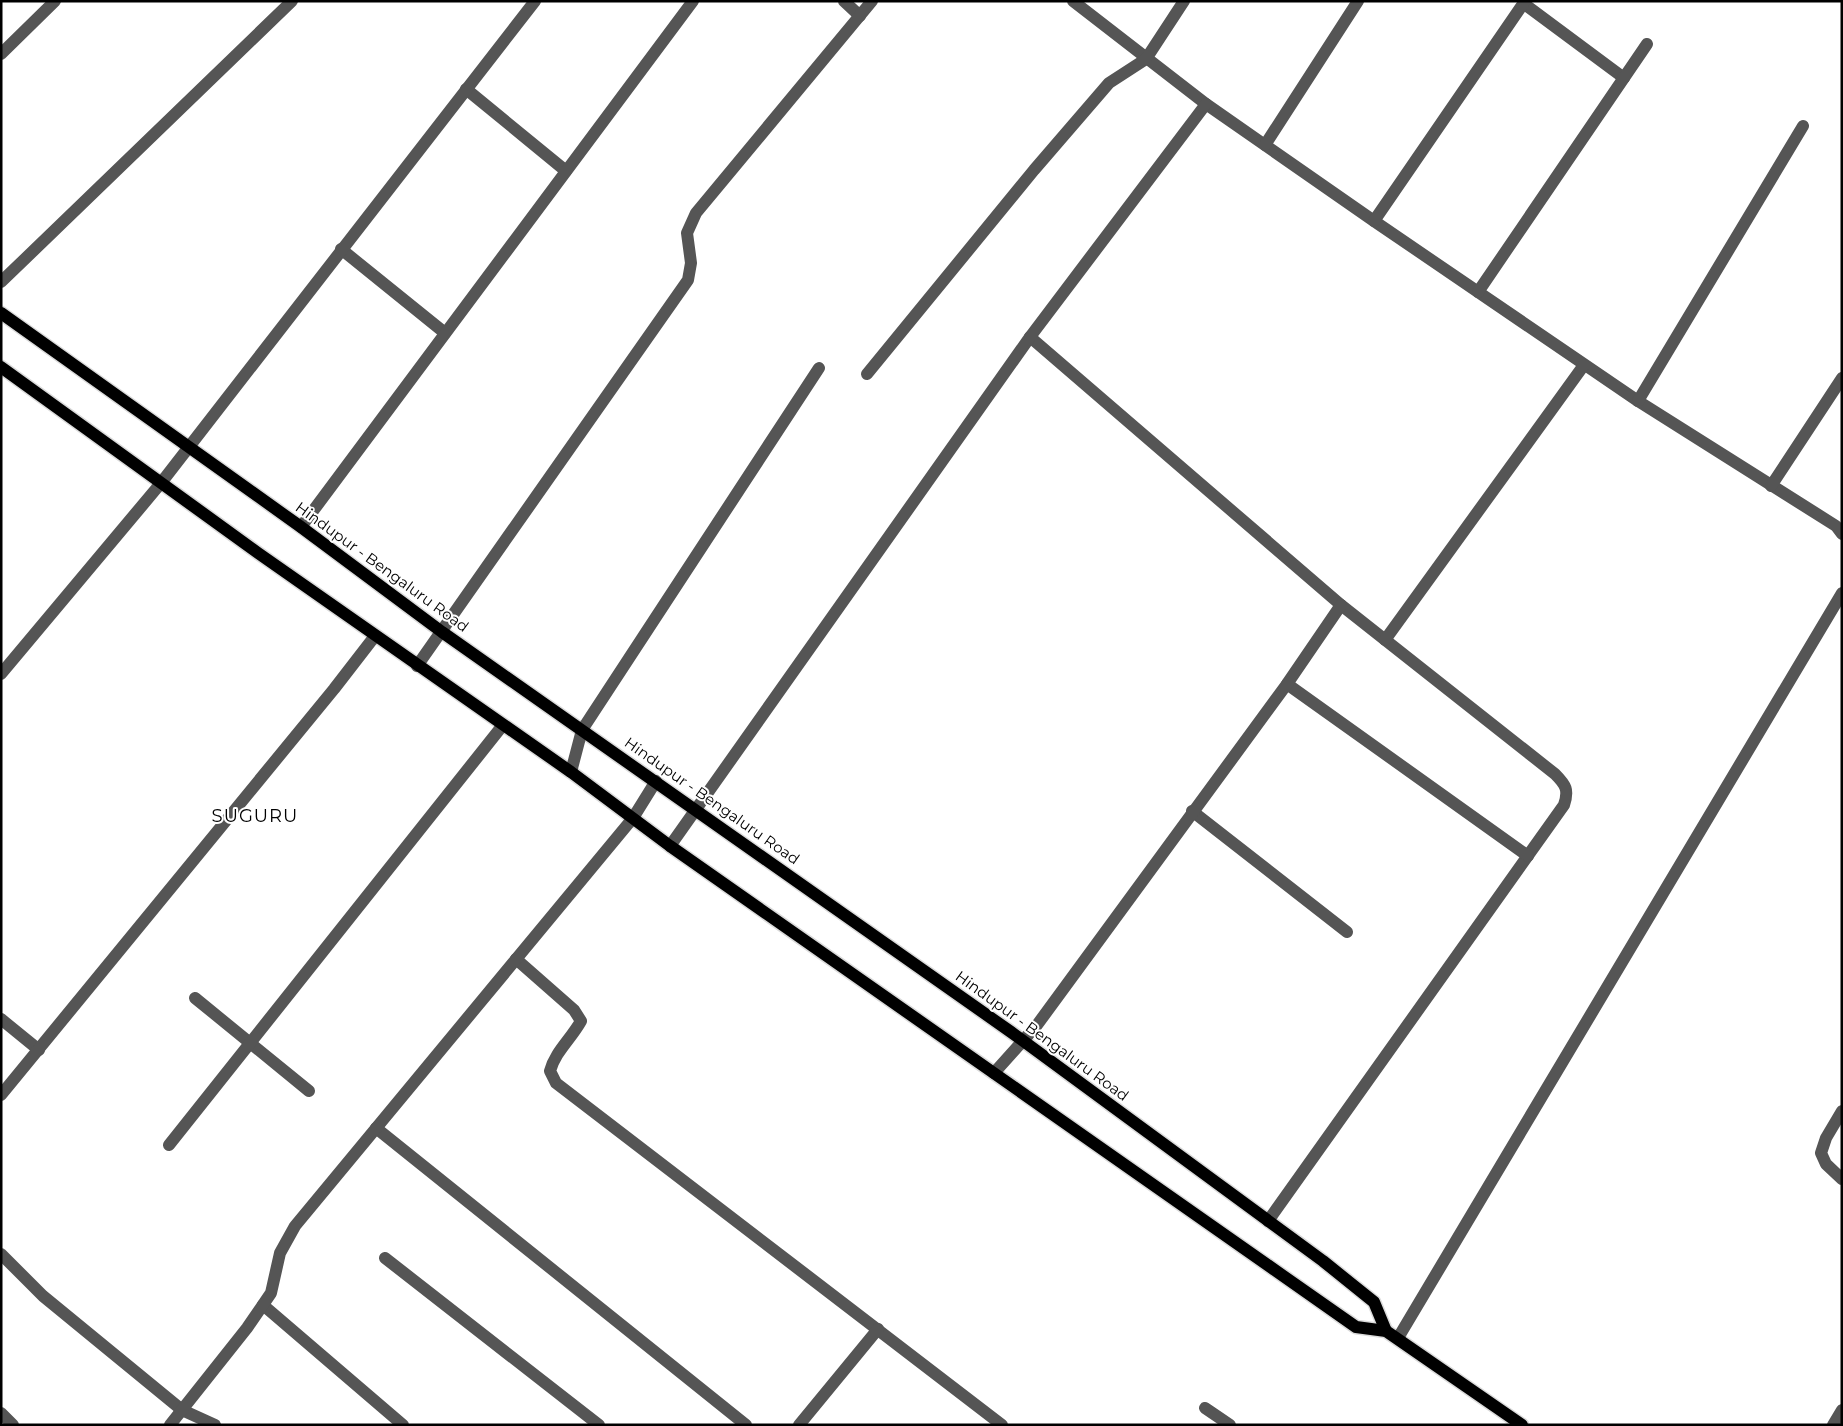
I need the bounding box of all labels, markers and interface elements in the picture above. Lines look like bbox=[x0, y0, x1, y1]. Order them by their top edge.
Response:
street label: Hindupur - Bengaluru Road bbox=[292, 497, 473, 636]
street label: Hindupur - Bengaluru Road bbox=[621, 733, 804, 868]
district label: SUGURU bbox=[212, 805, 298, 827]
street label: Hindupur - Bengaluru Road bbox=[952, 966, 1133, 1105]

